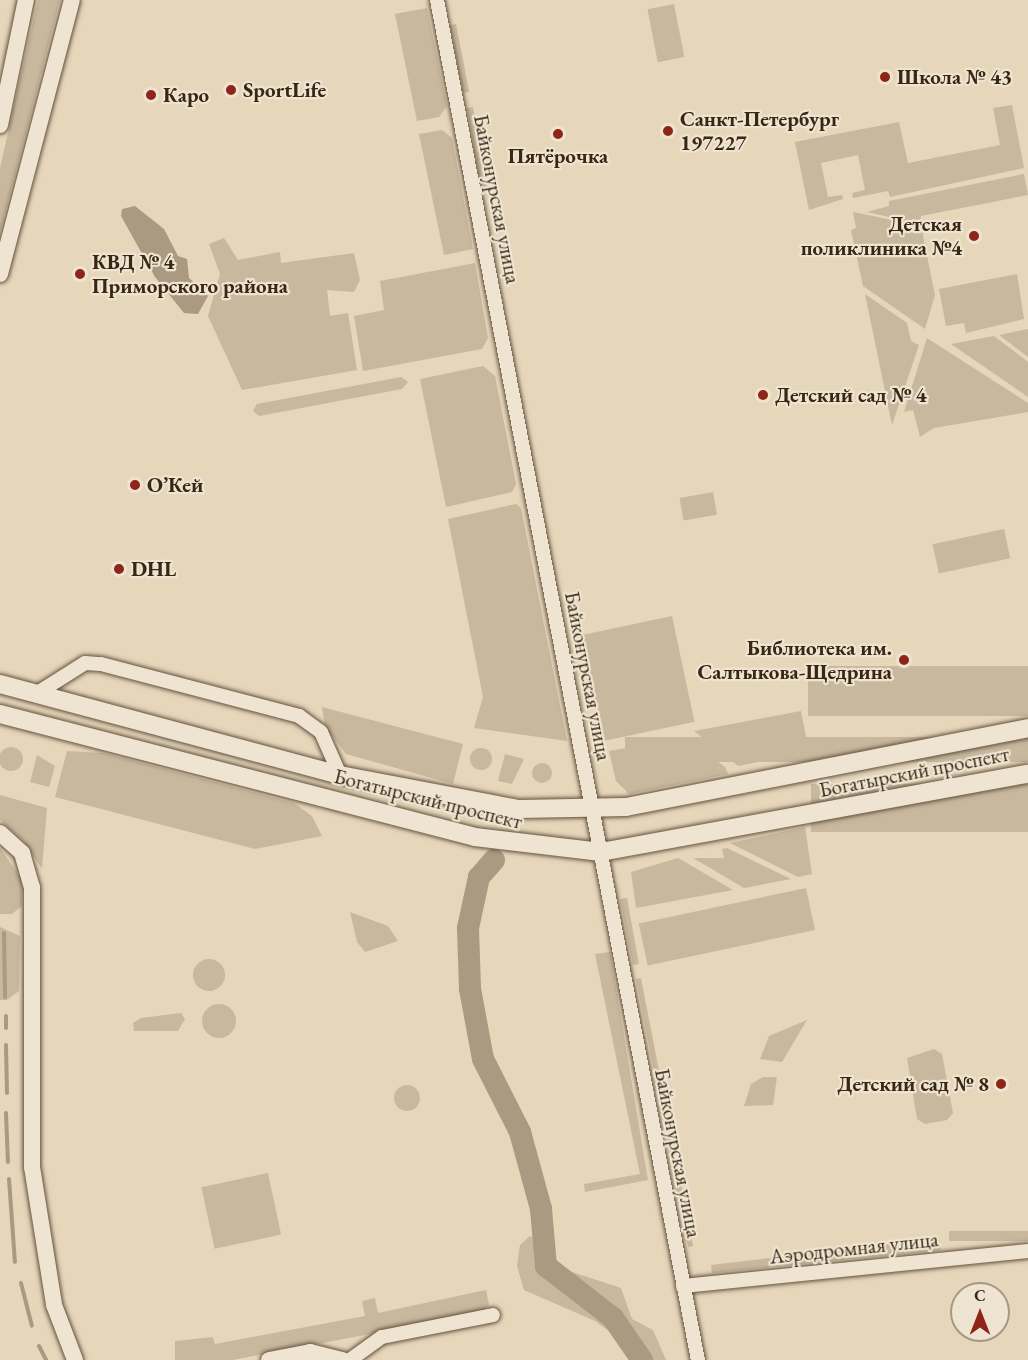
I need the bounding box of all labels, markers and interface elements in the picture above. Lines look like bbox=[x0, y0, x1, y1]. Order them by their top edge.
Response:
place label: Школа № 43 bbox=[897, 64, 1012, 90]
marker: Школа № 43 bbox=[878, 70, 892, 84]
place label: SportLife bbox=[243, 77, 326, 103]
place label: Каро bbox=[163, 82, 209, 108]
marker: SportLife bbox=[224, 83, 238, 97]
marker: Каро bbox=[144, 88, 158, 102]
place label: Санкт-Петербург 197227 bbox=[680, 106, 839, 156]
street label: Байконурская улица bbox=[468, 112, 526, 286]
marker: Санкт-Петербург 197227 bbox=[661, 124, 675, 138]
marker: Пятёрочка bbox=[551, 127, 565, 141]
place label: Пятёрочка bbox=[508, 143, 608, 169]
place label: Детская поликлиника №4 bbox=[801, 211, 962, 261]
marker: Детская поликлиника №4 bbox=[967, 229, 981, 243]
place label: КВД № 4 Приморского района bbox=[92, 249, 288, 299]
marker: КВД № 4 Приморского района bbox=[73, 267, 87, 281]
place label: Детский сад № 4 bbox=[775, 382, 927, 408]
marker: Детский сад № 4 bbox=[756, 388, 770, 402]
place label: О’Кей bbox=[147, 472, 203, 498]
marker: О’Кей bbox=[128, 478, 142, 492]
place label: DHL bbox=[131, 556, 176, 582]
marker: DHL bbox=[112, 562, 126, 576]
street label: Байконурская улица bbox=[559, 589, 617, 763]
place label: Библиотека им. Салтыкова-Щедрина bbox=[698, 635, 892, 685]
marker: Библиотека им. Салтыкова-Щедрина bbox=[897, 653, 911, 667]
street label: Богатырский проспект bbox=[817, 741, 1011, 803]
street label: Богатырский проспект bbox=[331, 763, 525, 835]
street label: Байконурская улица bbox=[649, 1066, 707, 1240]
place label: Детский сад № 8 bbox=[837, 1071, 989, 1097]
marker: Детский сад № 8 bbox=[994, 1077, 1008, 1091]
street label: Аэродромная улица bbox=[768, 1227, 940, 1269]
north arrow bbox=[950, 1282, 1010, 1342]
text: С bbox=[974, 1285, 986, 1306]

